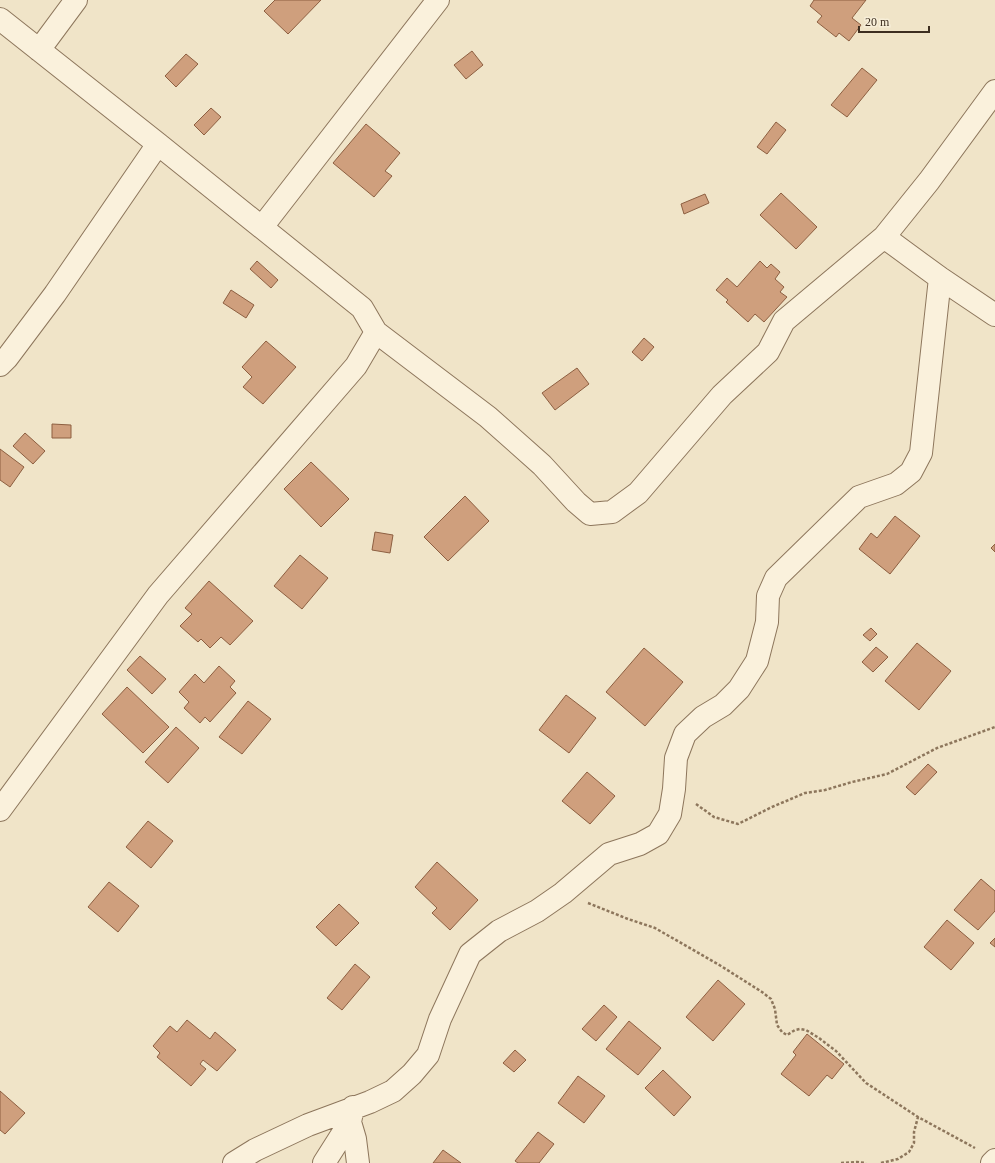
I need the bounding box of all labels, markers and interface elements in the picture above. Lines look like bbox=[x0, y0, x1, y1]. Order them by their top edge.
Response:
scale bar bbox=[859, 8, 929, 34]
text: 20 m bbox=[865, 15, 890, 29]

